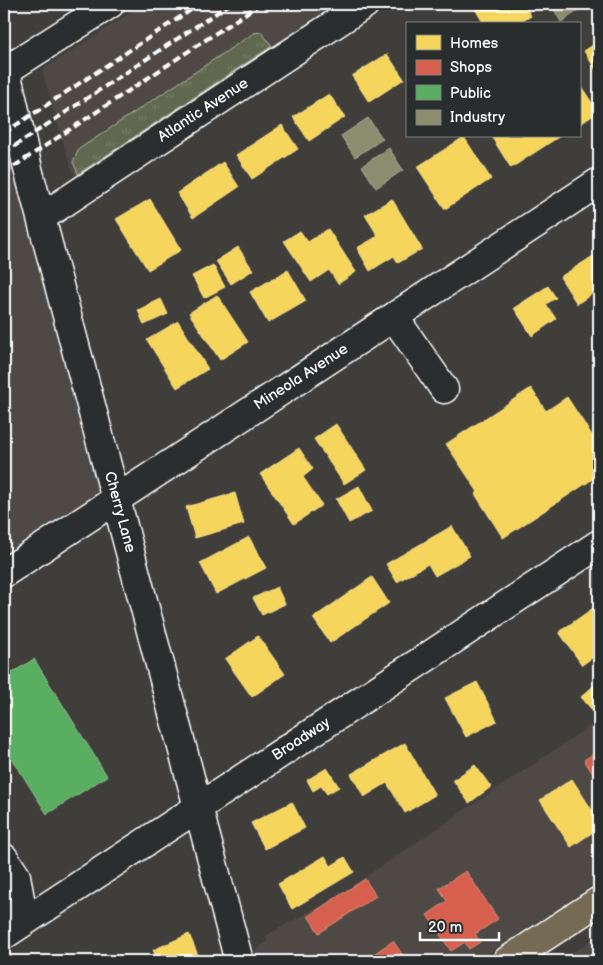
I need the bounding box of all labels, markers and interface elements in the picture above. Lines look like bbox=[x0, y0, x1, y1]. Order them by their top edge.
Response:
legend bbox=[406, 22, 580, 138]
text: Homes bbox=[450, 34, 499, 53]
text: Shops bbox=[450, 58, 493, 77]
street label: Atlantic Avenue bbox=[154, 74, 252, 146]
text: Public bbox=[450, 84, 491, 103]
text: Industry bbox=[450, 108, 505, 127]
street label: Mineola Avenue bbox=[250, 339, 352, 415]
street label: Cherry Lane bbox=[100, 469, 140, 555]
street label: Broadway bbox=[268, 713, 334, 765]
scale bar bbox=[420, 910, 499, 942]
text: 20 m bbox=[428, 918, 462, 937]

